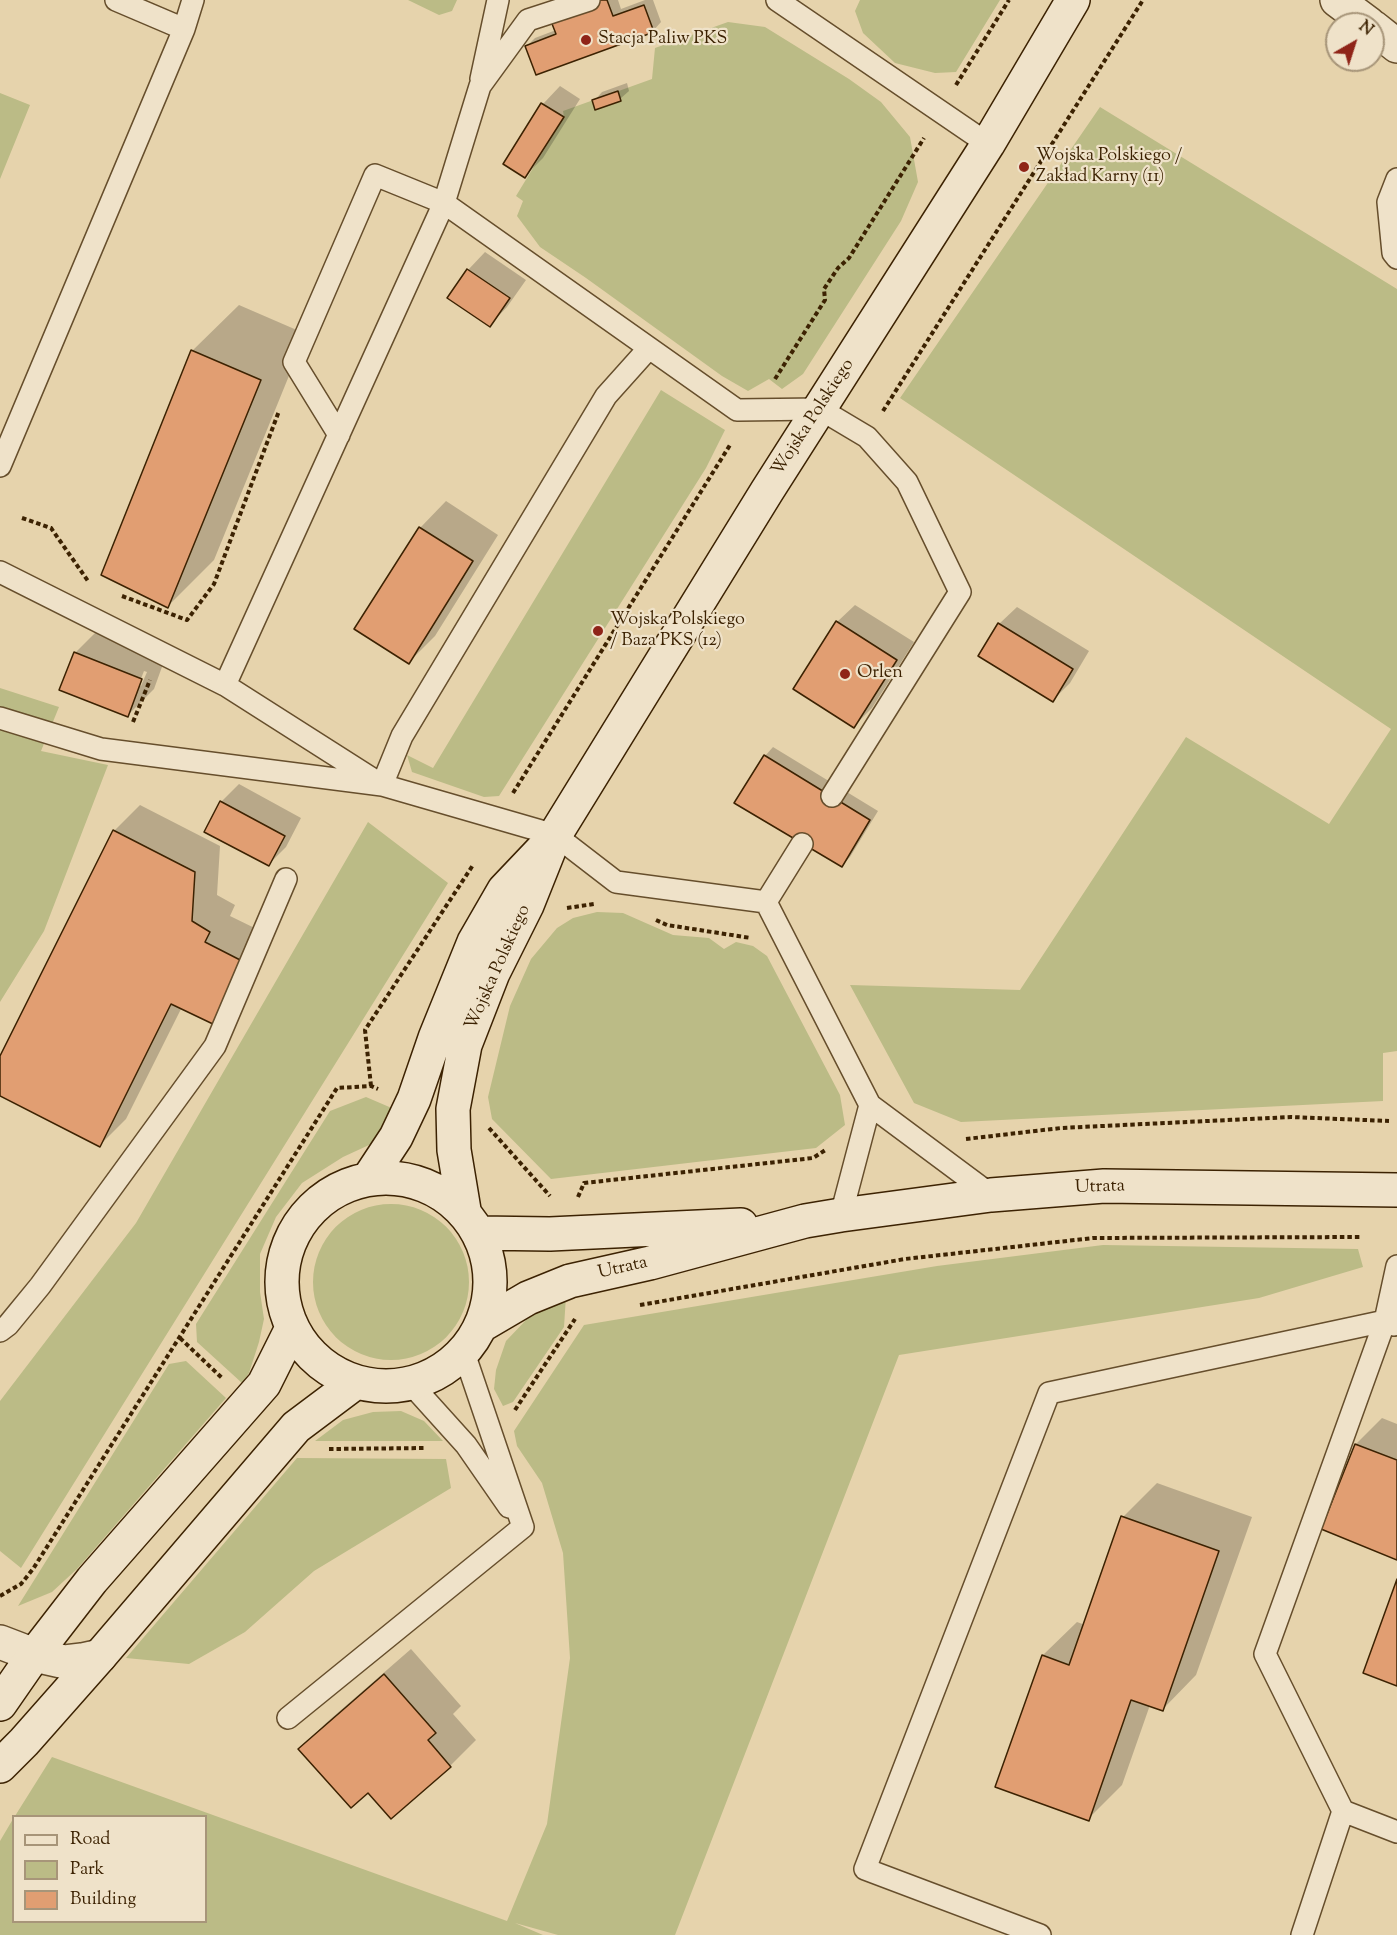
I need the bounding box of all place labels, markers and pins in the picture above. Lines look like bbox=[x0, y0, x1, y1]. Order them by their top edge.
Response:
place label: Stacja Paliw PKS bbox=[598, 29, 727, 51]
marker: Stacja Paliw PKS bbox=[579, 33, 593, 47]
place label: Wojska Polskiego / Zakład Karny (11) bbox=[1036, 146, 1182, 188]
marker: Wojska Polskiego / Zakład Karny (11) bbox=[1017, 160, 1031, 174]
place label: Wojska Polskiego / Baza PKS (12) bbox=[610, 610, 745, 652]
marker: Wojska Polskiego / Baza PKS (12) bbox=[591, 624, 605, 638]
place label: Orlen bbox=[857, 663, 903, 685]
marker: Orlen bbox=[838, 667, 852, 681]

